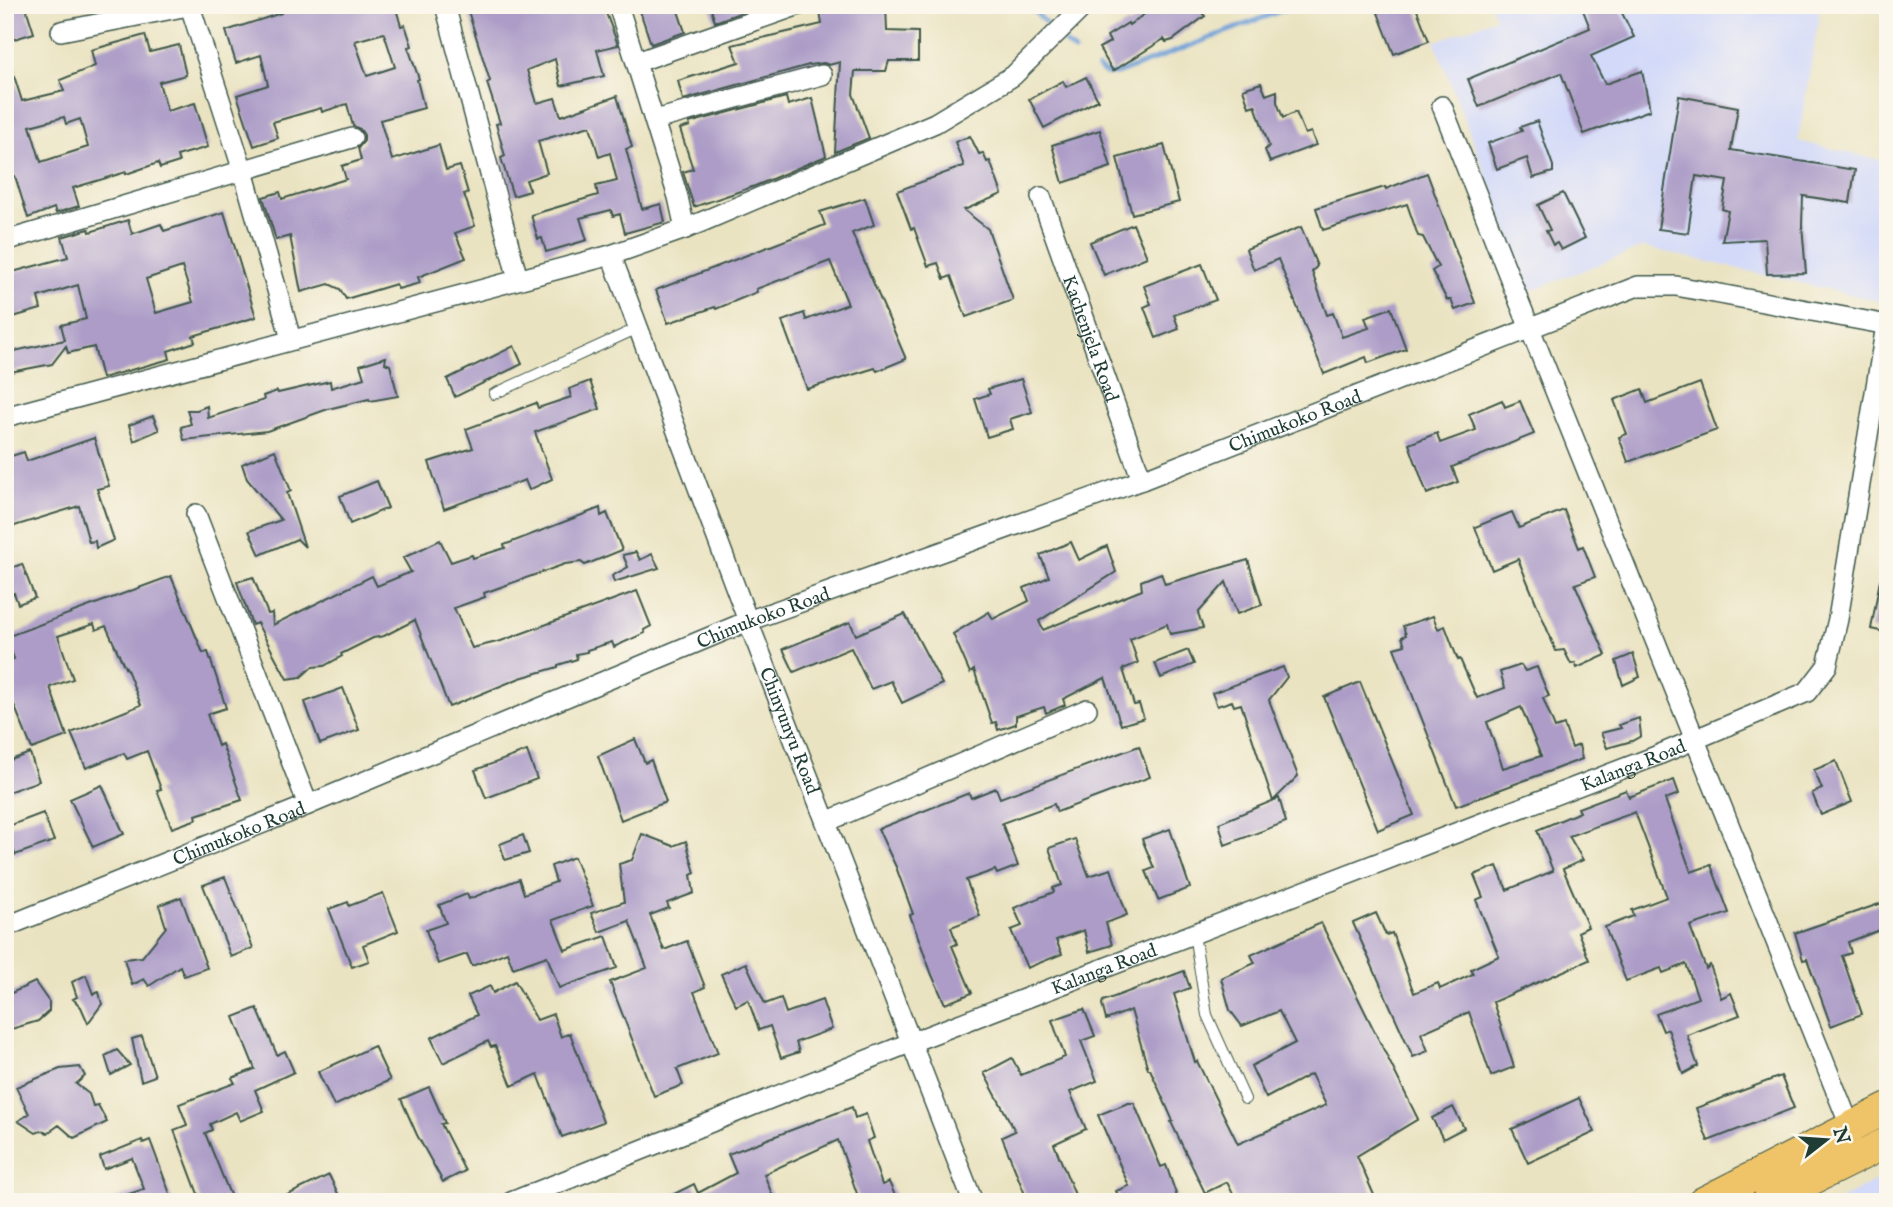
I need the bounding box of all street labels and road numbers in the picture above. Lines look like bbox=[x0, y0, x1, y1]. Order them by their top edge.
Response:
street label: Kachenjela Road bbox=[1056, 272, 1123, 406]
street label: Chimukoko Road bbox=[1225, 385, 1366, 459]
street label: Chimukoko Road bbox=[693, 582, 834, 655]
street label: Chinyunyu Road bbox=[753, 664, 824, 799]
street label: Kalanga Road bbox=[1577, 734, 1691, 798]
street label: Chimukoko Road bbox=[170, 797, 310, 872]
street label: Kalanga Road bbox=[1048, 939, 1161, 1001]

